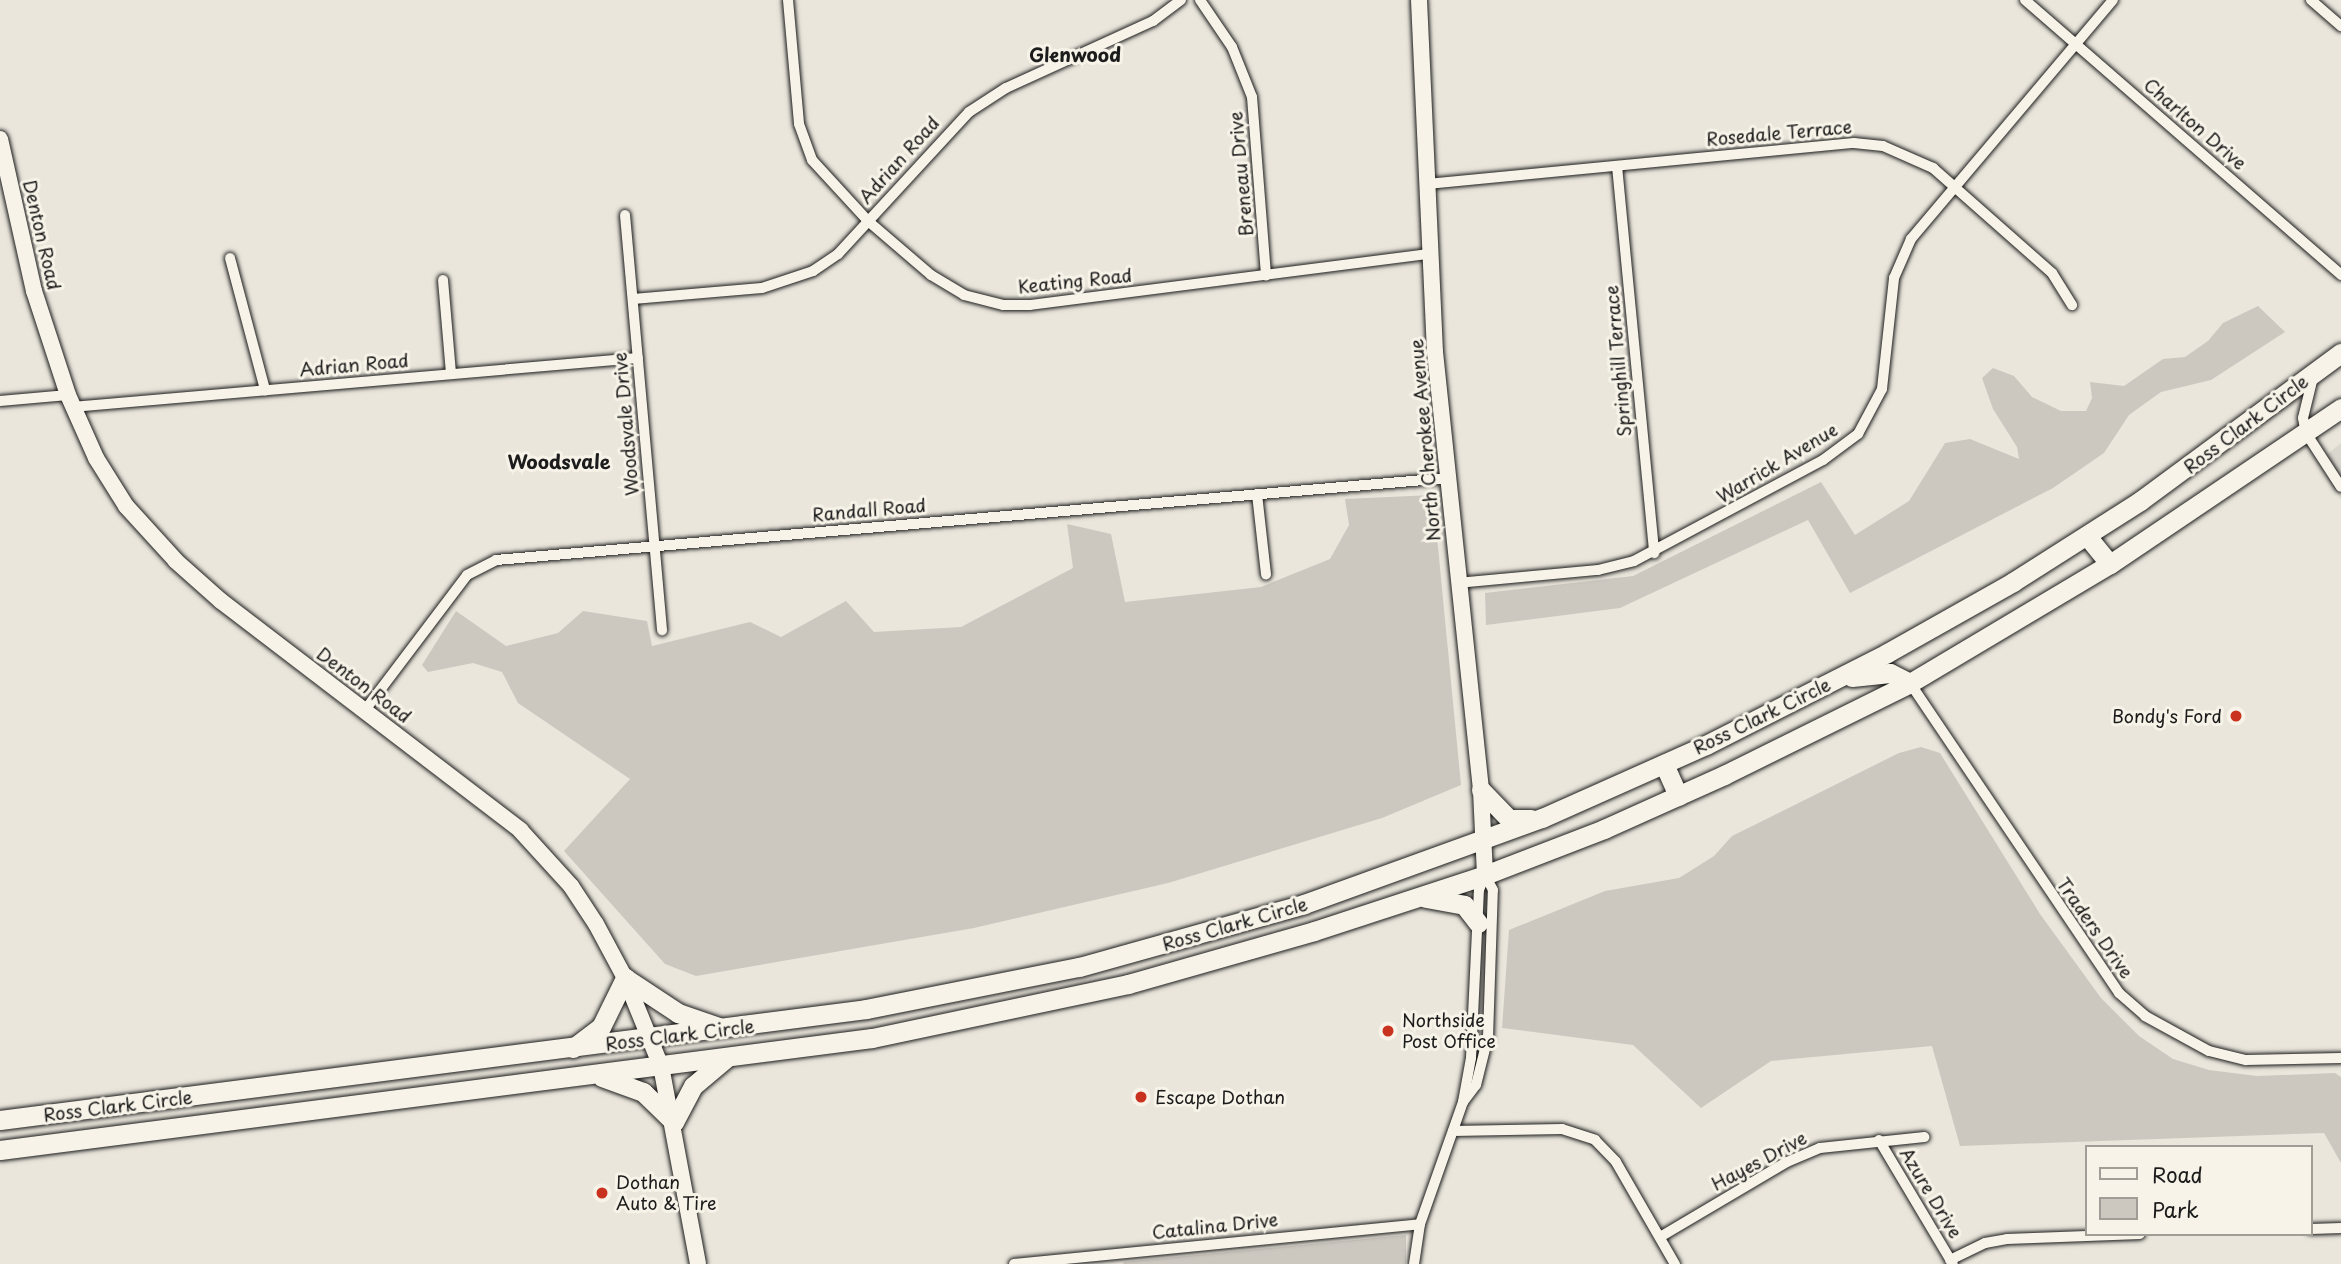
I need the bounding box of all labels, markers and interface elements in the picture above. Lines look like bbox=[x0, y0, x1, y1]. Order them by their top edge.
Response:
district label: Glenwood bbox=[1029, 44, 1121, 66]
street label: Charlton Drive bbox=[2140, 74, 2250, 174]
street label: Breneau Drive bbox=[1225, 111, 1257, 237]
street label: Adrian Road bbox=[855, 112, 943, 208]
street label: Rosedale Terrace bbox=[1705, 116, 1853, 150]
street label: Denton Road bbox=[19, 178, 65, 292]
street label: Keating Road bbox=[1017, 264, 1133, 298]
street label: Springhill Terrace bbox=[1601, 285, 1635, 437]
street label: North Cherokee Avenue bbox=[1405, 337, 1445, 543]
street label: Adrian Road bbox=[299, 349, 409, 381]
street label: Woodsvale Drive bbox=[609, 352, 643, 496]
street label: Ross Clark Circle bbox=[2180, 370, 2312, 478]
street label: Warrick Avenue bbox=[1713, 419, 1841, 507]
district label: Woodsvale bbox=[507, 451, 611, 473]
street label: Randall Road bbox=[811, 494, 927, 526]
street label: Denton Road bbox=[313, 643, 415, 727]
street label: Ross Clark Circle bbox=[1690, 673, 1834, 759]
place label: Bondy's Ford bbox=[2112, 705, 2222, 727]
marker: Bondy's Ford bbox=[2228, 708, 2244, 724]
street label: Traders Drive bbox=[2052, 873, 2138, 983]
street label: Ross Clark Circle bbox=[1160, 893, 1310, 955]
place label: Northside Post Office bbox=[1402, 1010, 1496, 1052]
street label: Ross Clark Circle bbox=[604, 1015, 756, 1055]
marker: Northside Post Office bbox=[1380, 1023, 1396, 1039]
street label: Ross Clark Circle bbox=[42, 1086, 194, 1126]
place label: Escape Dothan bbox=[1155, 1086, 1285, 1108]
marker: Escape Dothan bbox=[1133, 1089, 1149, 1105]
street label: Hayes Drive bbox=[1707, 1127, 1811, 1195]
street label: Azure Drive bbox=[1895, 1144, 1967, 1242]
legend bbox=[2086, 1145, 2313, 1236]
text: Road bbox=[2152, 1158, 2203, 1190]
place label: Dothan Auto & Tire bbox=[616, 1172, 718, 1214]
marker: Dothan Auto & Tire bbox=[594, 1185, 610, 1201]
text: Park bbox=[2152, 1193, 2199, 1225]
street label: Catalina Drive bbox=[1151, 1209, 1279, 1243]

